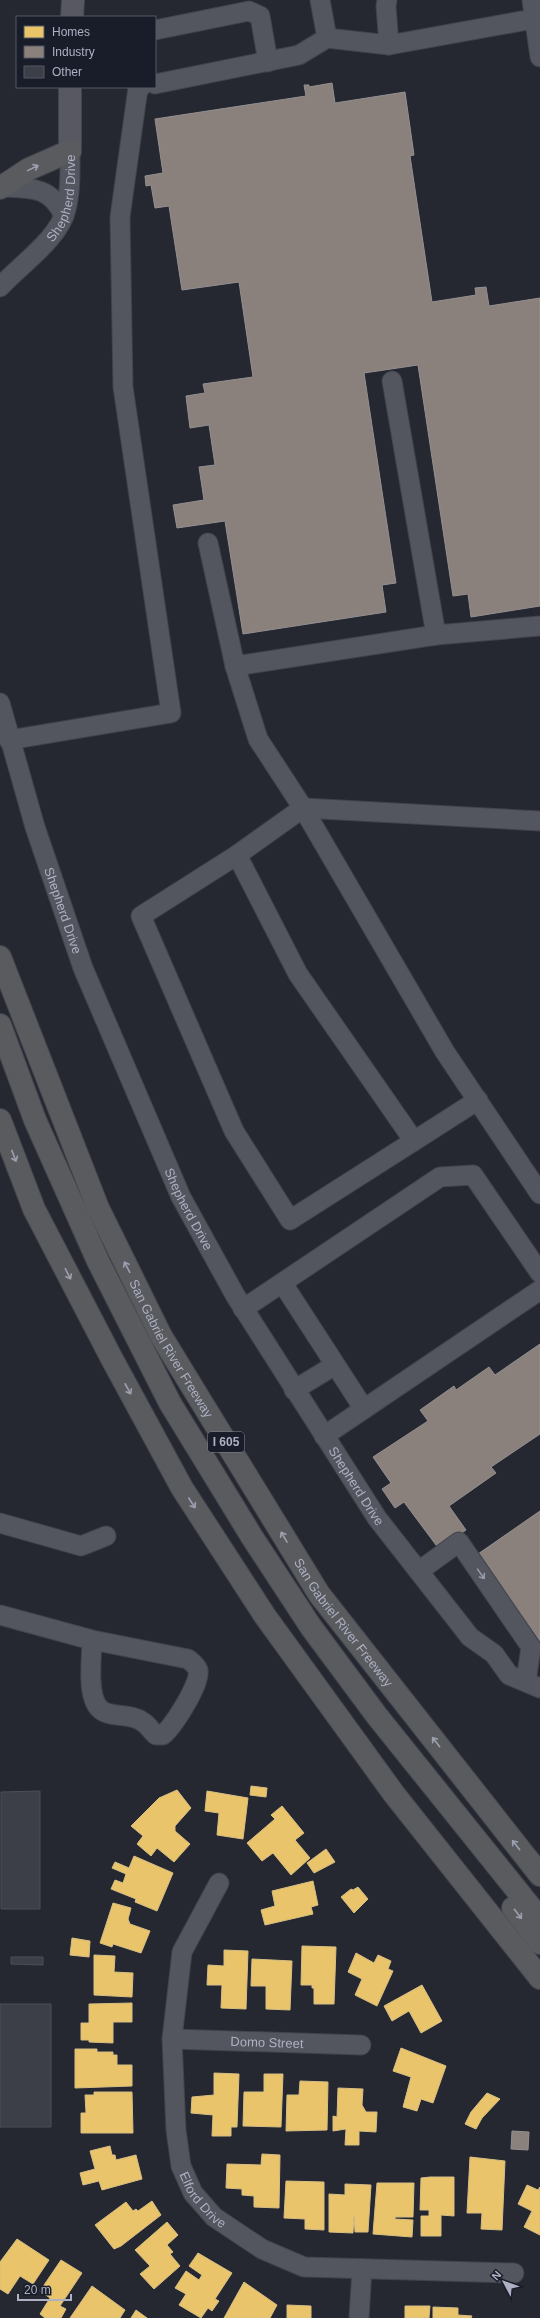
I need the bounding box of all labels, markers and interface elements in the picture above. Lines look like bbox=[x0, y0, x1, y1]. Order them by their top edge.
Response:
legend bbox=[16, 16, 156, 88]
text: Homes bbox=[52, 25, 90, 39]
text: Industry bbox=[52, 45, 95, 59]
text: Other bbox=[52, 65, 82, 79]
street label: Shepherd Drive bbox=[43, 154, 78, 244]
one-way arrow bbox=[27, 164, 39, 171]
street label: Shepherd Drive bbox=[42, 865, 85, 956]
one-way arrow bbox=[10, 1150, 18, 1162]
street label: Shepherd Drive bbox=[162, 1165, 216, 1253]
one-way arrow bbox=[123, 1261, 130, 1273]
one-way arrow bbox=[65, 1268, 72, 1280]
street label: San Gabriel River Freeway bbox=[127, 1277, 217, 1420]
one-way arrow bbox=[125, 1383, 133, 1395]
road number: I 605 bbox=[208, 1432, 244, 1452]
street label: Shepherd Drive bbox=[326, 1444, 387, 1528]
one-way arrow bbox=[188, 1497, 196, 1508]
one-way arrow bbox=[280, 1531, 288, 1542]
street label: San Gabriel River Freeway bbox=[291, 1555, 397, 1690]
one-way arrow bbox=[477, 1569, 485, 1580]
one-way arrow bbox=[431, 1737, 440, 1748]
one-way arrow bbox=[512, 1839, 520, 1850]
one-way arrow bbox=[513, 1909, 522, 1920]
street label: Domo Street bbox=[230, 2033, 304, 2051]
street label: Elford Drive bbox=[177, 2169, 229, 2231]
north arrow bbox=[484, 2262, 524, 2302]
text: N bbox=[489, 2268, 504, 2282]
scale bar bbox=[18, 2276, 71, 2302]
text: 20 m bbox=[24, 2283, 51, 2297]

